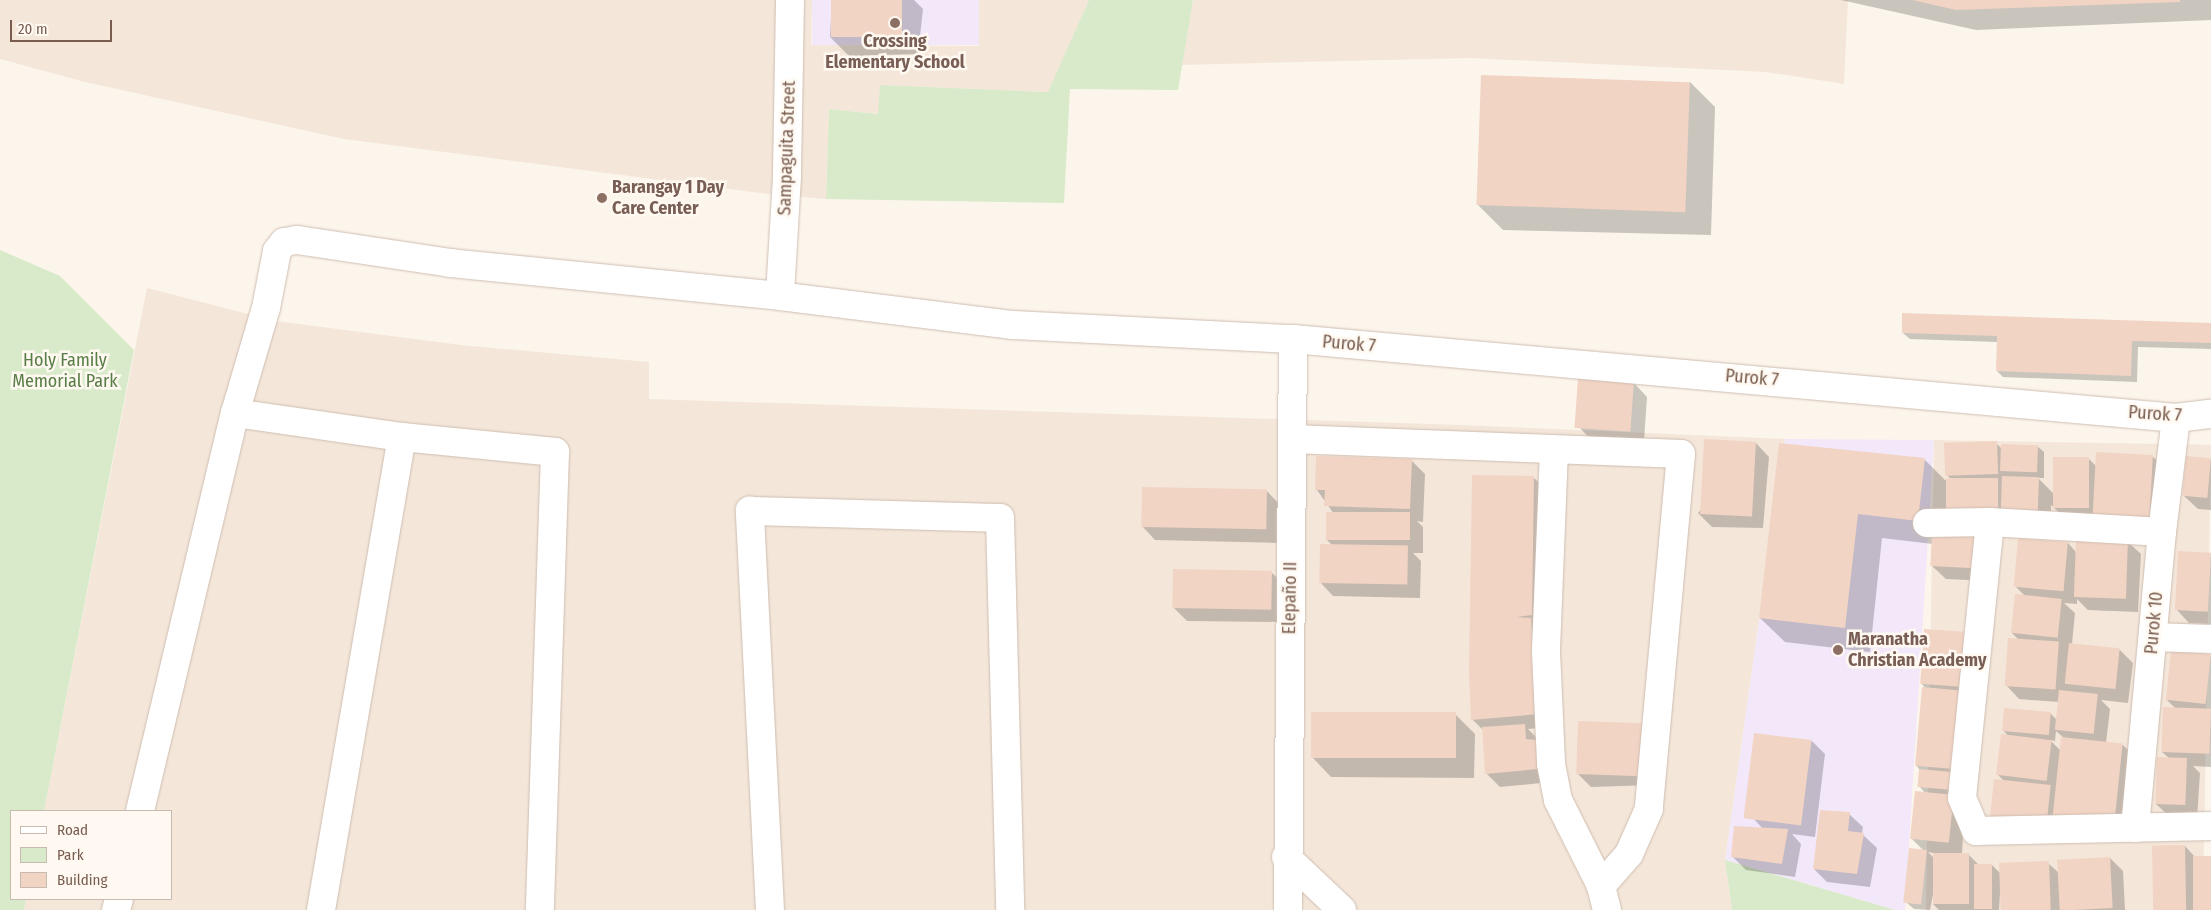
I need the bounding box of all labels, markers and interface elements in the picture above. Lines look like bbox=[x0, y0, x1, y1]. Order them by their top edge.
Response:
scale bar bbox=[12, 10, 115, 42]
marker: Crossing Elementary School bbox=[889, 17, 901, 29]
text: 20 m bbox=[18, 20, 48, 38]
place label: Crossing Elementary School bbox=[825, 31, 965, 74]
street label: Sampaguita Street bbox=[774, 80, 800, 216]
place label: Barangay 1 Day Care Center bbox=[612, 177, 724, 220]
marker: Barangay 1 Day Care Center bbox=[596, 192, 608, 204]
street label: Purok 7 bbox=[1321, 331, 1377, 357]
park label: Holy Family Memorial Park bbox=[12, 350, 118, 392]
street label: Purok 7 bbox=[1724, 365, 1780, 391]
street label: Purok 7 bbox=[2128, 401, 2182, 427]
street label: Elepaño II bbox=[1279, 561, 1301, 635]
street label: Purok 10 bbox=[2141, 591, 2167, 655]
place label: Maranatha Christian Academy bbox=[1848, 629, 1986, 672]
marker: Maranatha Christian Academy bbox=[1832, 644, 1844, 656]
legend bbox=[10, 810, 172, 900]
text: Road bbox=[57, 821, 88, 839]
text: Park bbox=[57, 846, 84, 864]
text: Building bbox=[57, 871, 108, 889]

